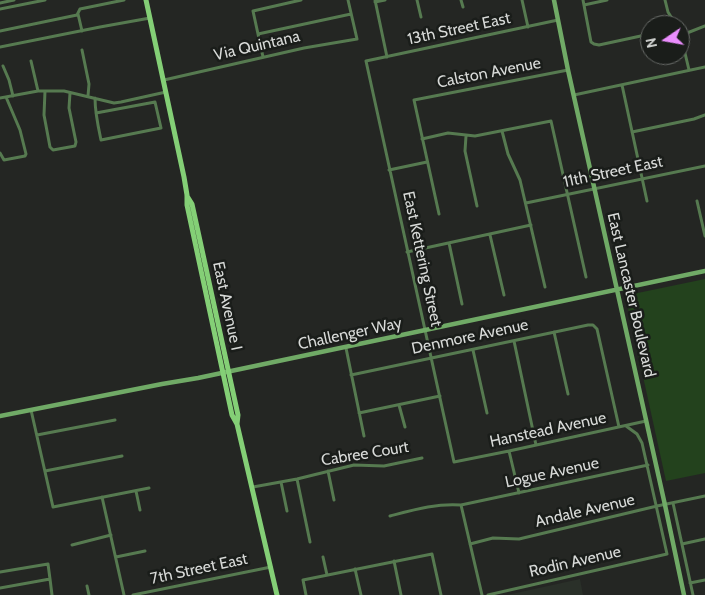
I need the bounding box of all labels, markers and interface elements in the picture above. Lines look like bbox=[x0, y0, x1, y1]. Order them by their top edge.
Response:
street label: 13th Street East bbox=[406, 9, 512, 49]
north arrow bbox=[640, 15, 690, 65]
street label: Via Quintana bbox=[212, 27, 302, 65]
text: N bbox=[641, 36, 661, 50]
street label: Calston Avenue bbox=[435, 54, 543, 92]
street label: 11th Street East bbox=[561, 152, 665, 192]
street label: East Kettering Street bbox=[398, 190, 446, 328]
street label: East Lancaster Boulevard bbox=[603, 211, 659, 379]
street label: East Avenue I bbox=[208, 260, 246, 352]
street label: Challenger Way bbox=[296, 314, 404, 354]
street label: Denmore Avenue bbox=[410, 315, 530, 359]
street label: Hanstead Avenue bbox=[488, 408, 608, 452]
street label: Cabree Court bbox=[320, 438, 410, 470]
street label: Logue Avenue bbox=[503, 454, 601, 492]
street label: Andale Avenue bbox=[533, 490, 637, 532]
street label: Rodin Avenue bbox=[527, 542, 623, 582]
street label: 7th Street East bbox=[149, 549, 249, 589]

